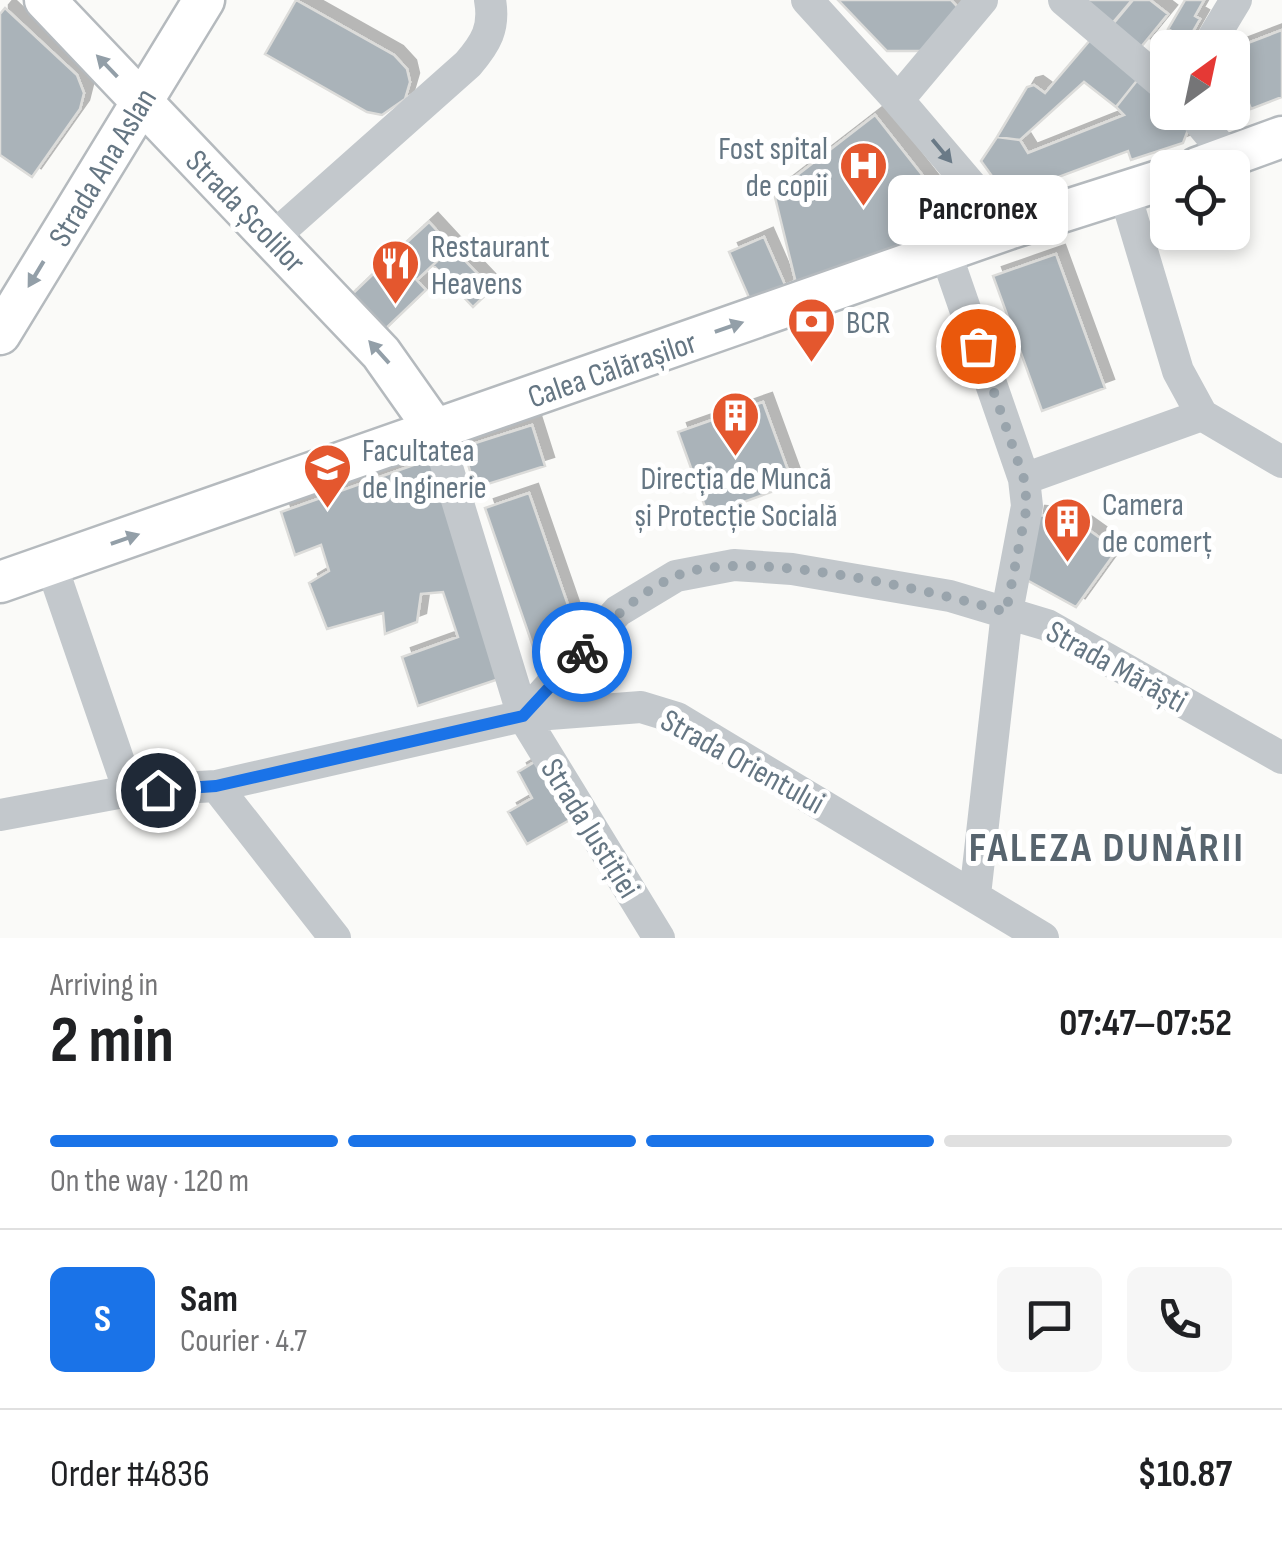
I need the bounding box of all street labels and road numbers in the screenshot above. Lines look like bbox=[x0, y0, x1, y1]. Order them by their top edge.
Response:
street label: Strada Ana Aslan bbox=[41, 82, 166, 254]
street label: Strada Școlilor bbox=[177, 142, 313, 282]
street label: Calea Călărașilor bbox=[523, 323, 702, 417]
street label: Strada Mărăști bbox=[1039, 613, 1193, 722]
street label: Strada Orientului bbox=[654, 701, 831, 823]
street label: Strada Justiției bbox=[532, 752, 648, 906]

